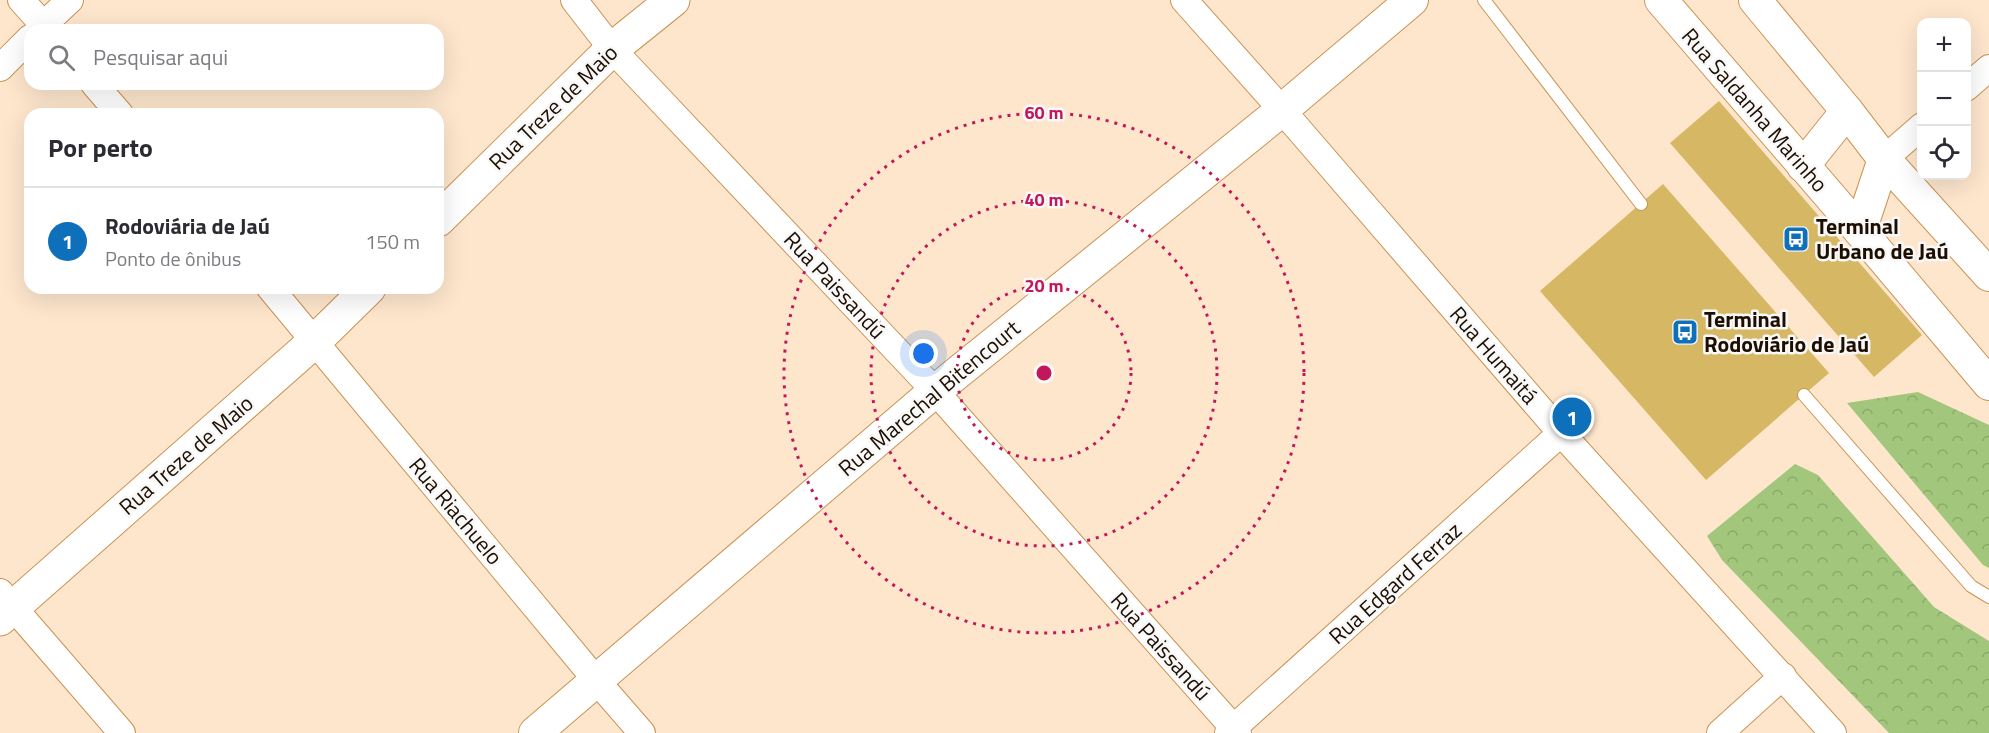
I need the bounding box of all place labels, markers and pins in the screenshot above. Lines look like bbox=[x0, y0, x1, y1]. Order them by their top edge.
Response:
place label: Terminal Urbano de Jaú bbox=[1816, 209, 1949, 268]
bus stop icon: Terminal Urbano de Jaú bbox=[1781, 224, 1811, 254]
place label: Terminal Rodoviário de Jaú bbox=[1704, 302, 1869, 361]
bus stop icon: Terminal Rodoviário de Jaú bbox=[1670, 317, 1700, 347]
centre of rings bbox=[1034, 363, 1054, 383]
pin: 1 bbox=[1552, 394, 1592, 440]

